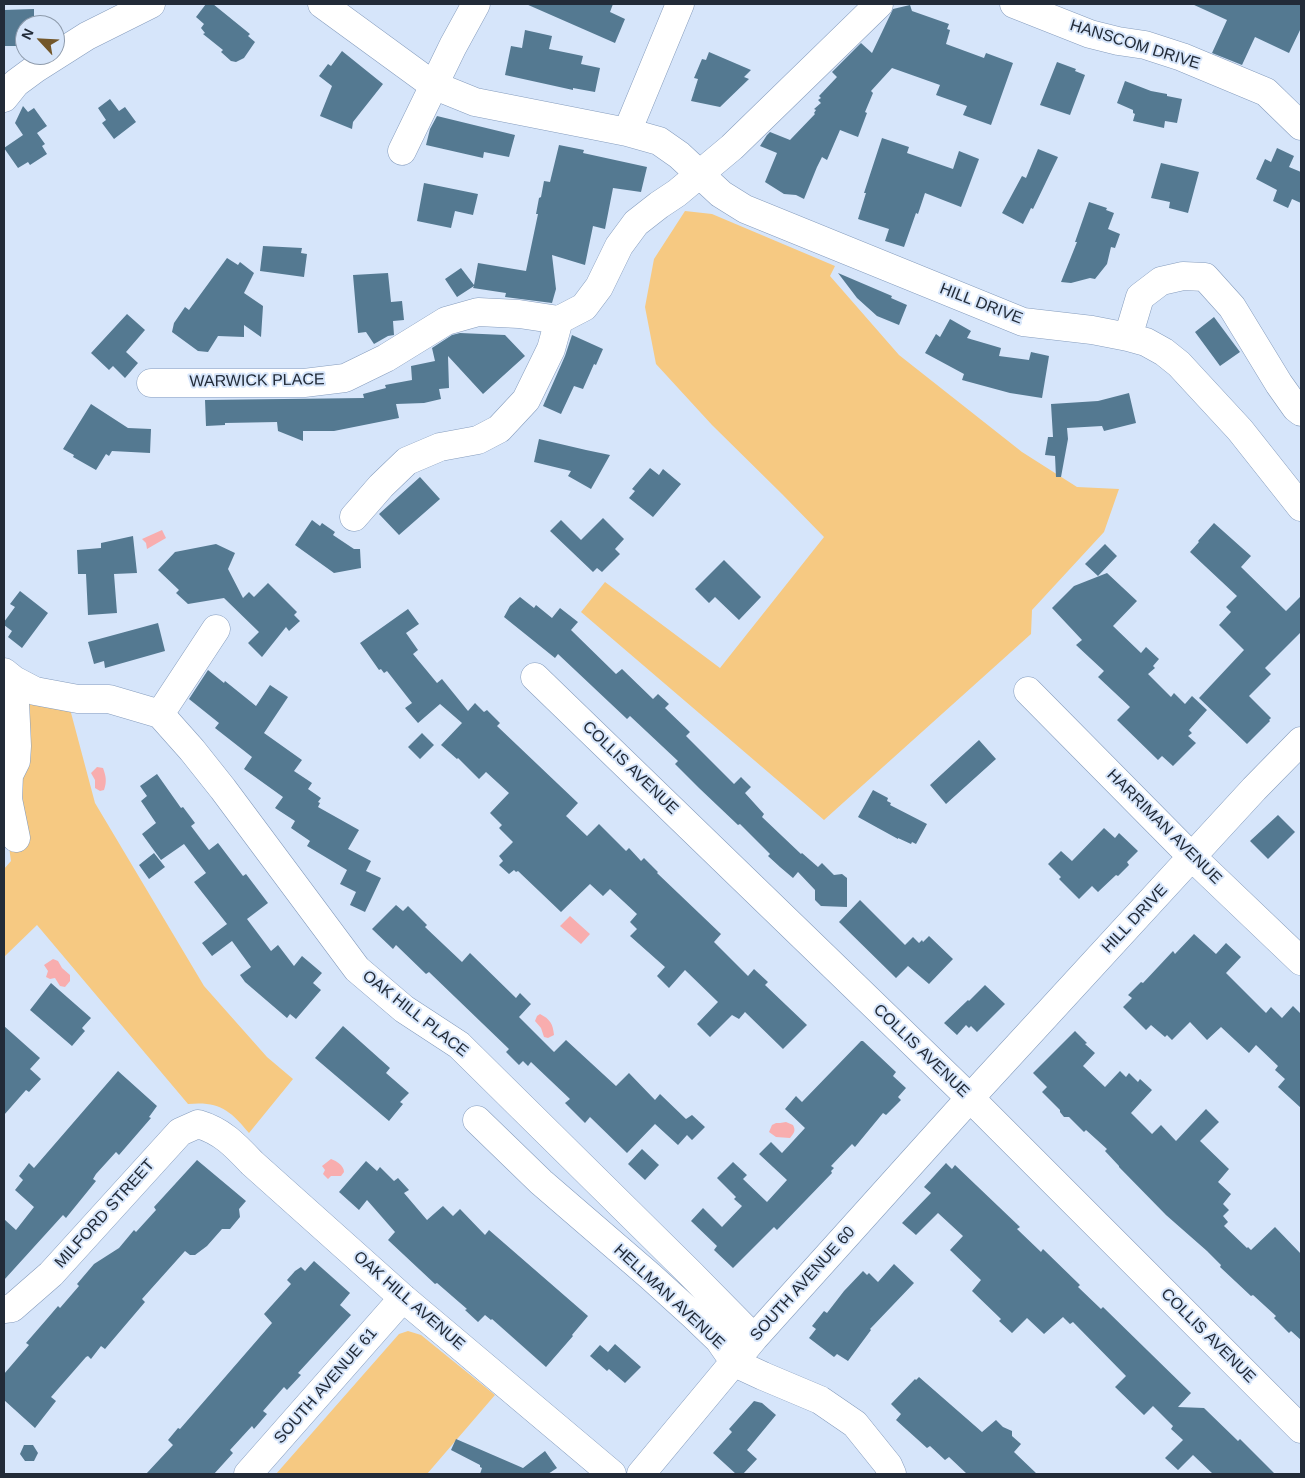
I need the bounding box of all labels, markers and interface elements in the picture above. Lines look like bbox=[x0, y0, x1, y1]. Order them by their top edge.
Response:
north arrow bbox=[15, 15, 65, 65]
street label: HANSCOM DRIVE bbox=[1068, 16, 1202, 74]
text: N bbox=[18, 26, 37, 42]
street label: HILL DRIVE bbox=[937, 279, 1025, 329]
street label: WARWICK PLACE bbox=[189, 370, 325, 392]
street label: COLLIS AVENUE bbox=[578, 717, 682, 819]
street label: HARRIMAN AVENUE bbox=[1103, 766, 1225, 888]
street label: HILL DRIVE bbox=[1098, 881, 1172, 957]
street label: OAK HILL PLACE bbox=[358, 967, 472, 1061]
street label: COLLIS AVENUE bbox=[869, 1000, 973, 1102]
street label: MILFORD STREET bbox=[51, 1156, 159, 1272]
street label: SOUTH AVENUE 60 bbox=[747, 1223, 859, 1345]
street label: HELLMAN AVENUE bbox=[610, 1241, 728, 1353]
street label: OAK HILL AVENUE bbox=[349, 1247, 469, 1355]
street label: COLLIS AVENUE bbox=[1157, 1285, 1259, 1387]
street label: SOUTH AVENUE 61 bbox=[270, 1324, 382, 1448]

